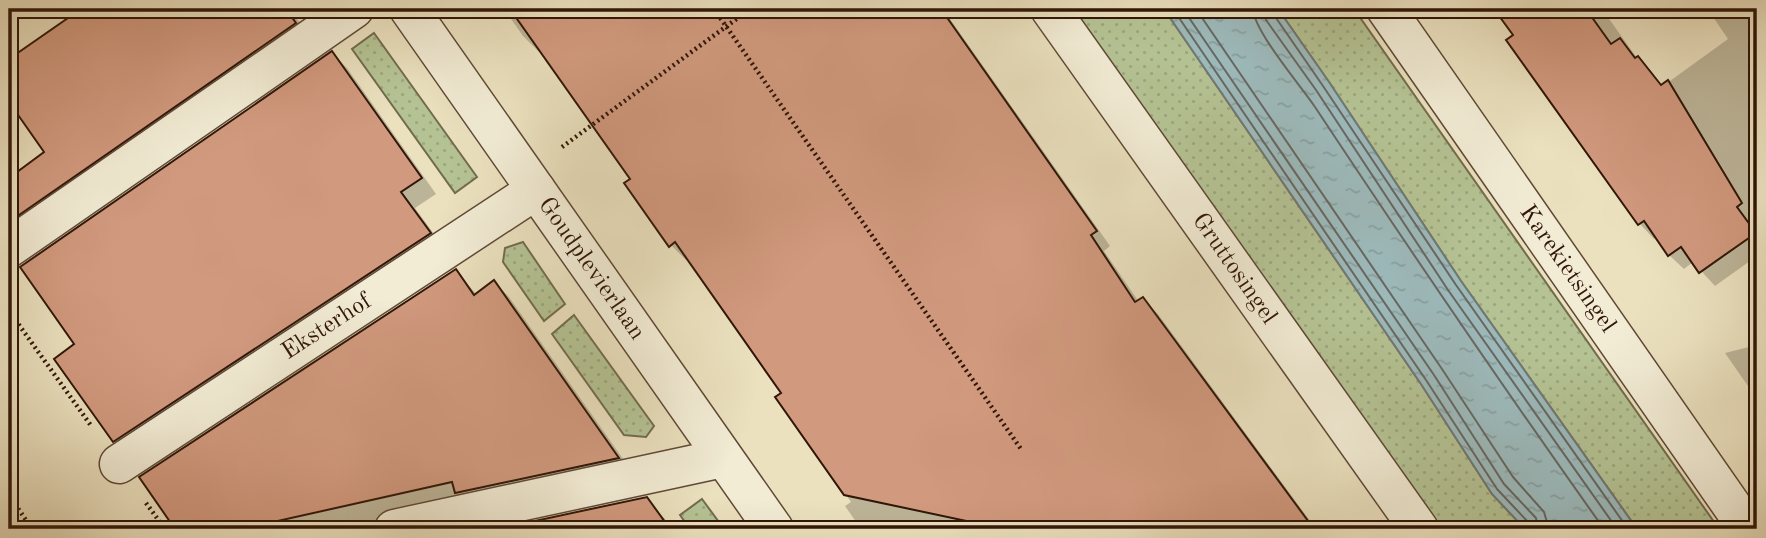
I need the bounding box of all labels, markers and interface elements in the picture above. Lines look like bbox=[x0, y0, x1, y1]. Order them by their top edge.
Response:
street label: Goudplevierlaan bbox=[533, 193, 649, 345]
street label: Karekietsingel bbox=[1514, 201, 1620, 337]
street label: Gruttosingel bbox=[1187, 209, 1281, 329]
street label: Eksterhof bbox=[278, 289, 377, 365]

